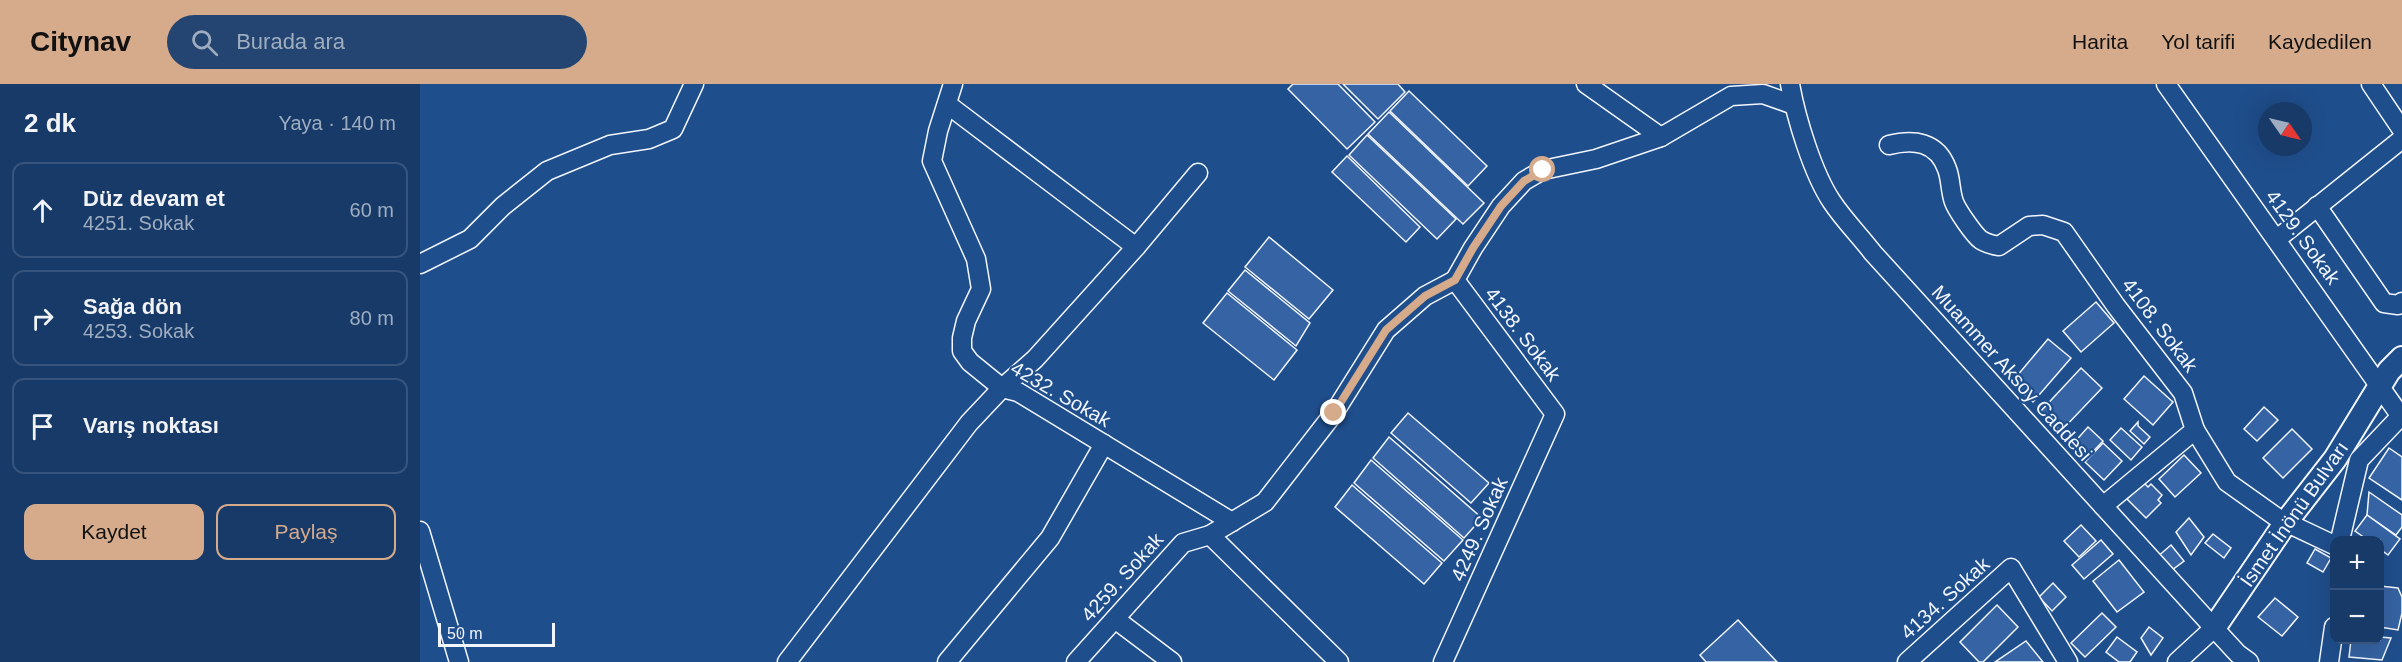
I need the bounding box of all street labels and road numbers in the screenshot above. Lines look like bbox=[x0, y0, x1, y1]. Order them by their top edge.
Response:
street label: 4129. Sokak bbox=[2261, 186, 2345, 289]
street label: 4108. Sokak bbox=[2118, 274, 2203, 377]
street label: Muammer Aksoy Caddesi bbox=[1928, 281, 2096, 465]
street label: 4138. Sokak bbox=[1481, 283, 1566, 386]
street label: 4232. Sokak bbox=[1007, 357, 1116, 432]
street label: İsmet İnönü Bulvarı bbox=[2236, 437, 2352, 591]
street label: 4249. Sokak bbox=[1446, 473, 1512, 584]
street label: 4259. Sokak bbox=[1077, 528, 1168, 626]
street label: 4134. Sokak bbox=[1896, 552, 1994, 643]

